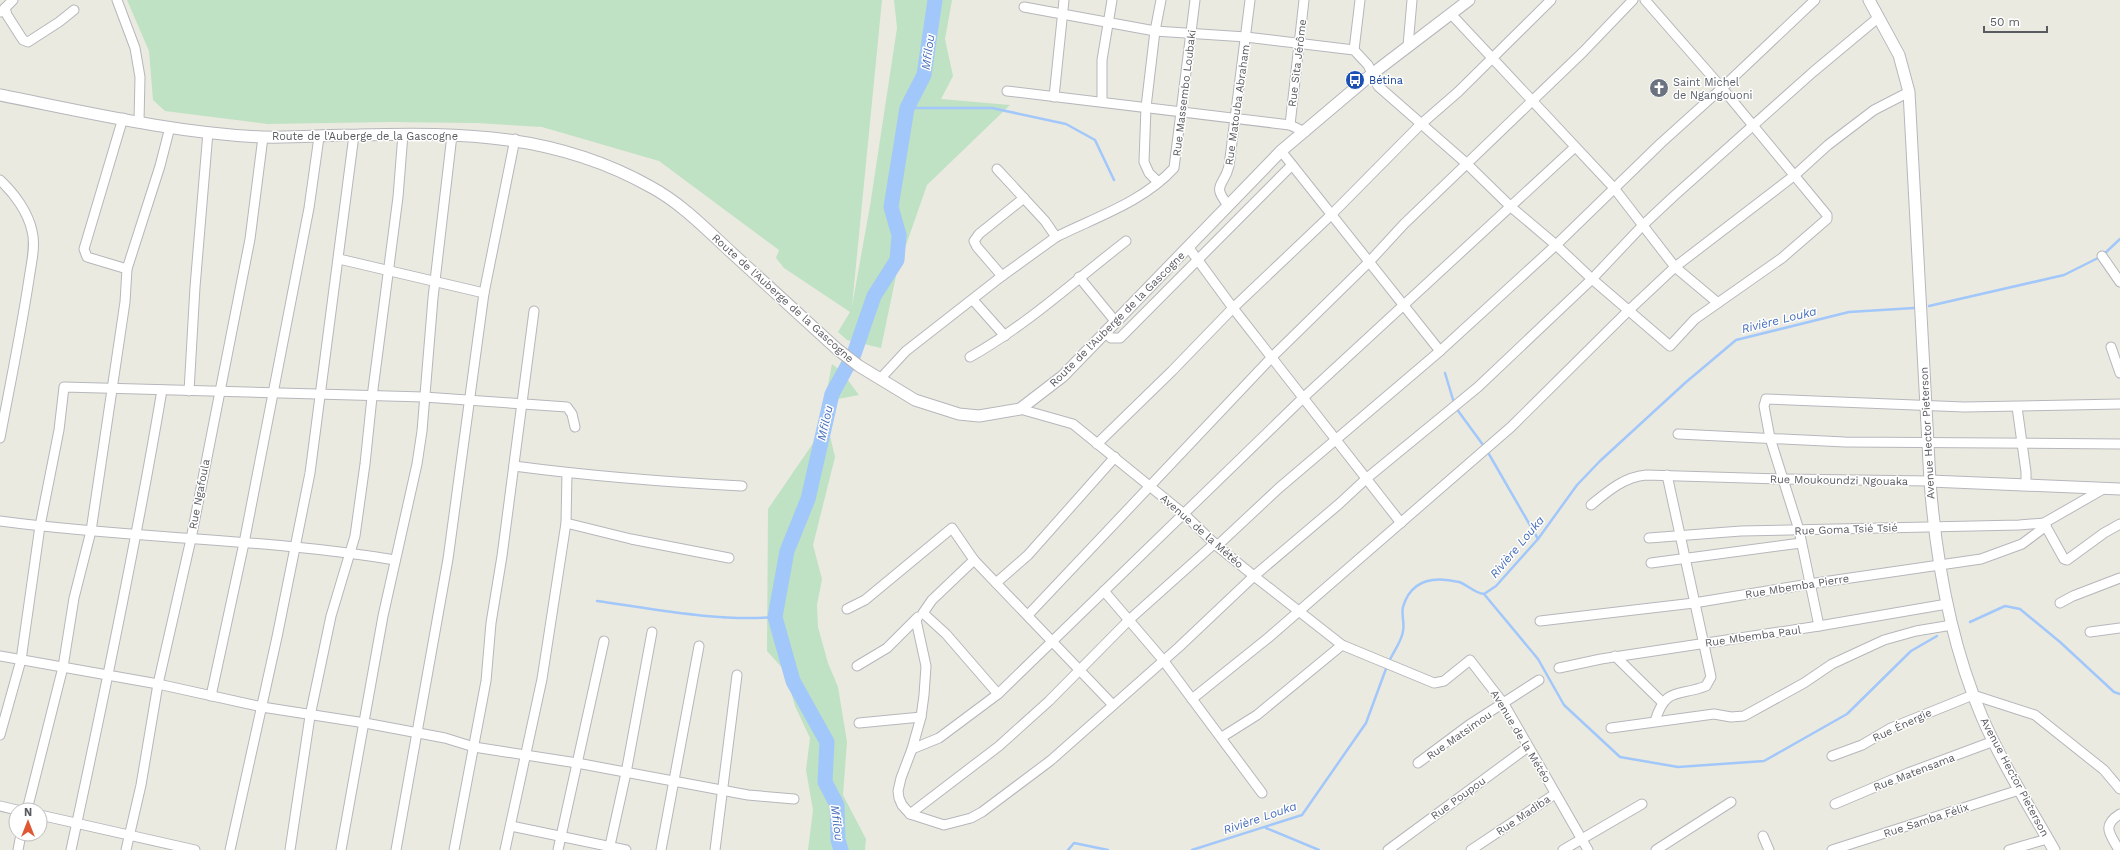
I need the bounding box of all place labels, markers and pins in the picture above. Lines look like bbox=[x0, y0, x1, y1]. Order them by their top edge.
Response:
bus stop icon: Bétina bbox=[1344, 69, 1366, 91]
place label: Bétina bbox=[1369, 74, 1403, 87]
place label: Saint Michel de Ngangouoni bbox=[1673, 76, 1752, 102]
church icon: Saint Michel de Ngangouoni bbox=[1648, 77, 1670, 99]

